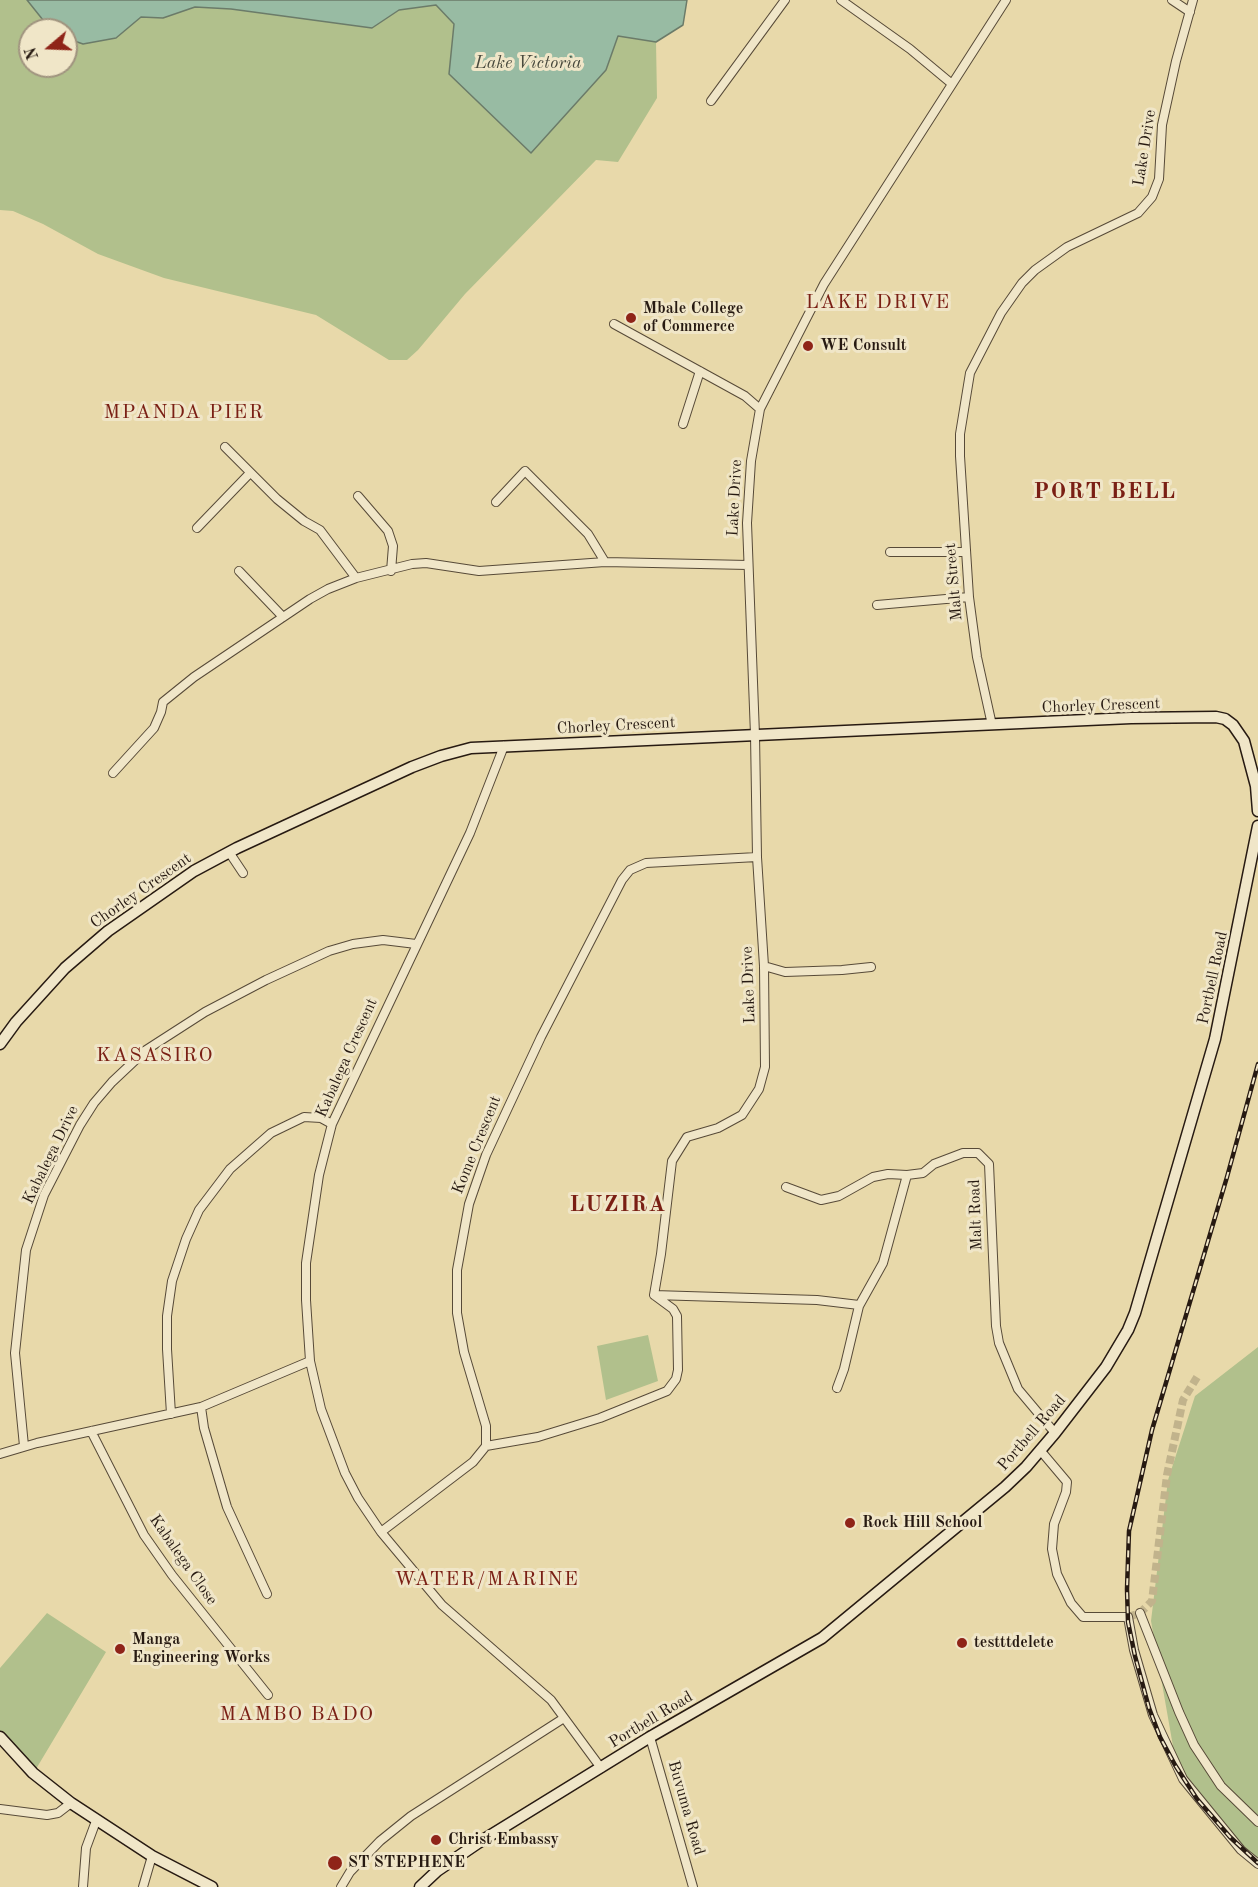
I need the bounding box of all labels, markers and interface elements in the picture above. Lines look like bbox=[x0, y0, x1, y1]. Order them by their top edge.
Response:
north arrow bbox=[18, 18, 78, 78]
text: N bbox=[23, 45, 42, 62]
water label: Lake Victoria bbox=[474, 52, 582, 74]
street label: Lake Drive bbox=[1129, 108, 1161, 188]
district label: LAKE DRIVE bbox=[805, 291, 951, 315]
place label: Mbale College of Commerce bbox=[643, 299, 743, 337]
marker: Mbale College of Commerce bbox=[624, 311, 638, 325]
place label: WE Consult bbox=[820, 336, 907, 356]
marker: WE Consult bbox=[801, 339, 815, 353]
district label: MPANDA PIER bbox=[104, 401, 264, 425]
street label: Lake Drive bbox=[723, 459, 747, 537]
district label: PORT BELL bbox=[1034, 479, 1176, 505]
street label: Malt Street bbox=[941, 542, 967, 622]
street label: Chorley Crescent bbox=[1041, 694, 1161, 718]
street label: Chorley Crescent bbox=[556, 713, 676, 739]
street label: Chorley Crescent bbox=[87, 849, 195, 933]
street label: Portbell Road bbox=[1194, 930, 1232, 1026]
street label: Lake Drive bbox=[738, 946, 760, 1024]
street label: Kabalega Crescent bbox=[312, 995, 382, 1121]
district label: KASASIRO bbox=[96, 1044, 214, 1068]
street label: Kome Crescent bbox=[448, 1093, 506, 1197]
street label: Kabalega Drive bbox=[19, 1103, 83, 1207]
street label: Malt Road bbox=[965, 1179, 987, 1251]
district label: LUZIRA bbox=[569, 1192, 667, 1218]
street label: Portbell Road bbox=[994, 1391, 1070, 1475]
street label: Kabalega Close bbox=[145, 1511, 221, 1609]
place label: Rock Hill School bbox=[862, 1513, 982, 1533]
marker: Rock Hill School bbox=[843, 1516, 857, 1530]
district label: WATER/MARINE bbox=[395, 1568, 579, 1592]
place label: Manga Engineering Works bbox=[132, 1630, 270, 1668]
place label: testttdelete bbox=[974, 1633, 1054, 1653]
marker: testttdelete bbox=[955, 1636, 969, 1650]
marker: Manga Engineering Works bbox=[113, 1642, 127, 1656]
street label: Portbell Road bbox=[606, 1687, 696, 1753]
district label: MAMBO BADO bbox=[219, 1703, 375, 1727]
street label: Buvuma Road bbox=[663, 1759, 709, 1857]
place label: Christ Embassy bbox=[448, 1830, 559, 1850]
marker: Christ Embassy bbox=[429, 1833, 443, 1847]
place label: ST STEPHENE bbox=[348, 1853, 465, 1873]
marker: ST STEPHENE bbox=[326, 1854, 344, 1872]

